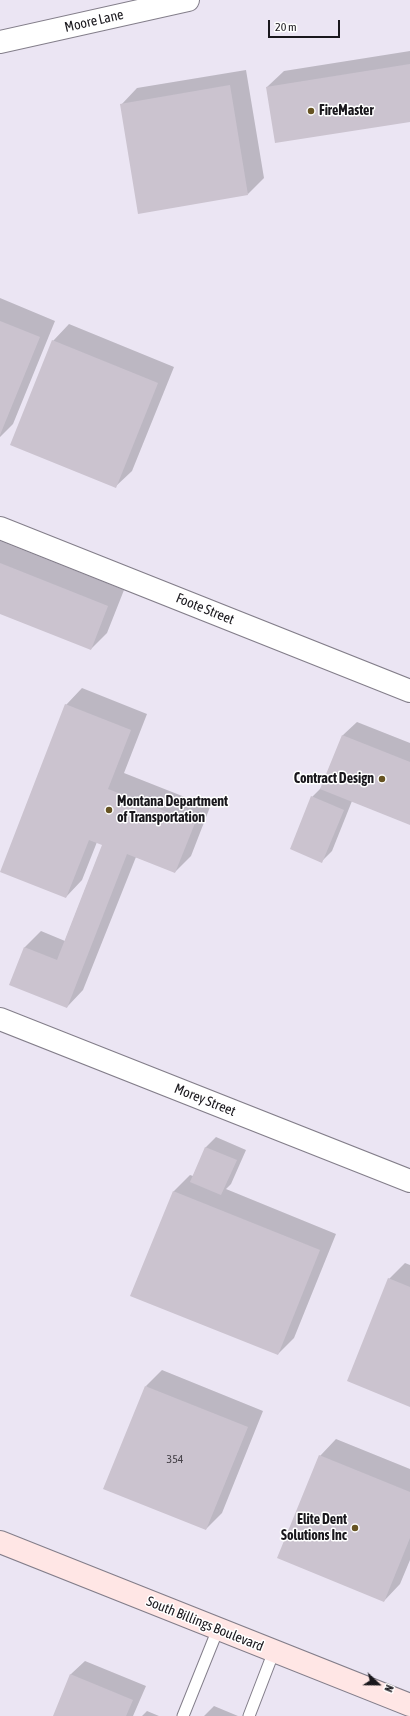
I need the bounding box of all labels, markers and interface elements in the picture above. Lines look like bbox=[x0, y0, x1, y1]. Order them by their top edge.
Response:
street label: Moore Lane bbox=[63, 6, 125, 36]
scale bar bbox=[270, 12, 342, 38]
text: 20 m bbox=[275, 20, 297, 34]
place label: FireMaster bbox=[319, 103, 374, 119]
marker: FireMaster bbox=[306, 106, 316, 116]
street label: Foote Street bbox=[173, 590, 237, 628]
place label: Contract Design bbox=[294, 771, 374, 787]
marker: Contract Design bbox=[377, 774, 387, 784]
place label: Montana Department of Transportation bbox=[117, 794, 228, 826]
marker: Montana Department of Transportation bbox=[104, 805, 114, 815]
street label: Morey Street bbox=[172, 1080, 238, 1120]
house number: 354 bbox=[167, 1452, 183, 1466]
place label: Elite Dent Solutions Inc bbox=[281, 1512, 347, 1544]
marker: Elite Dent Solutions Inc bbox=[350, 1523, 360, 1533]
street label: South Billings Boulevard bbox=[144, 1593, 266, 1655]
north arrow bbox=[358, 1664, 398, 1704]
text: N bbox=[382, 1683, 396, 1694]

